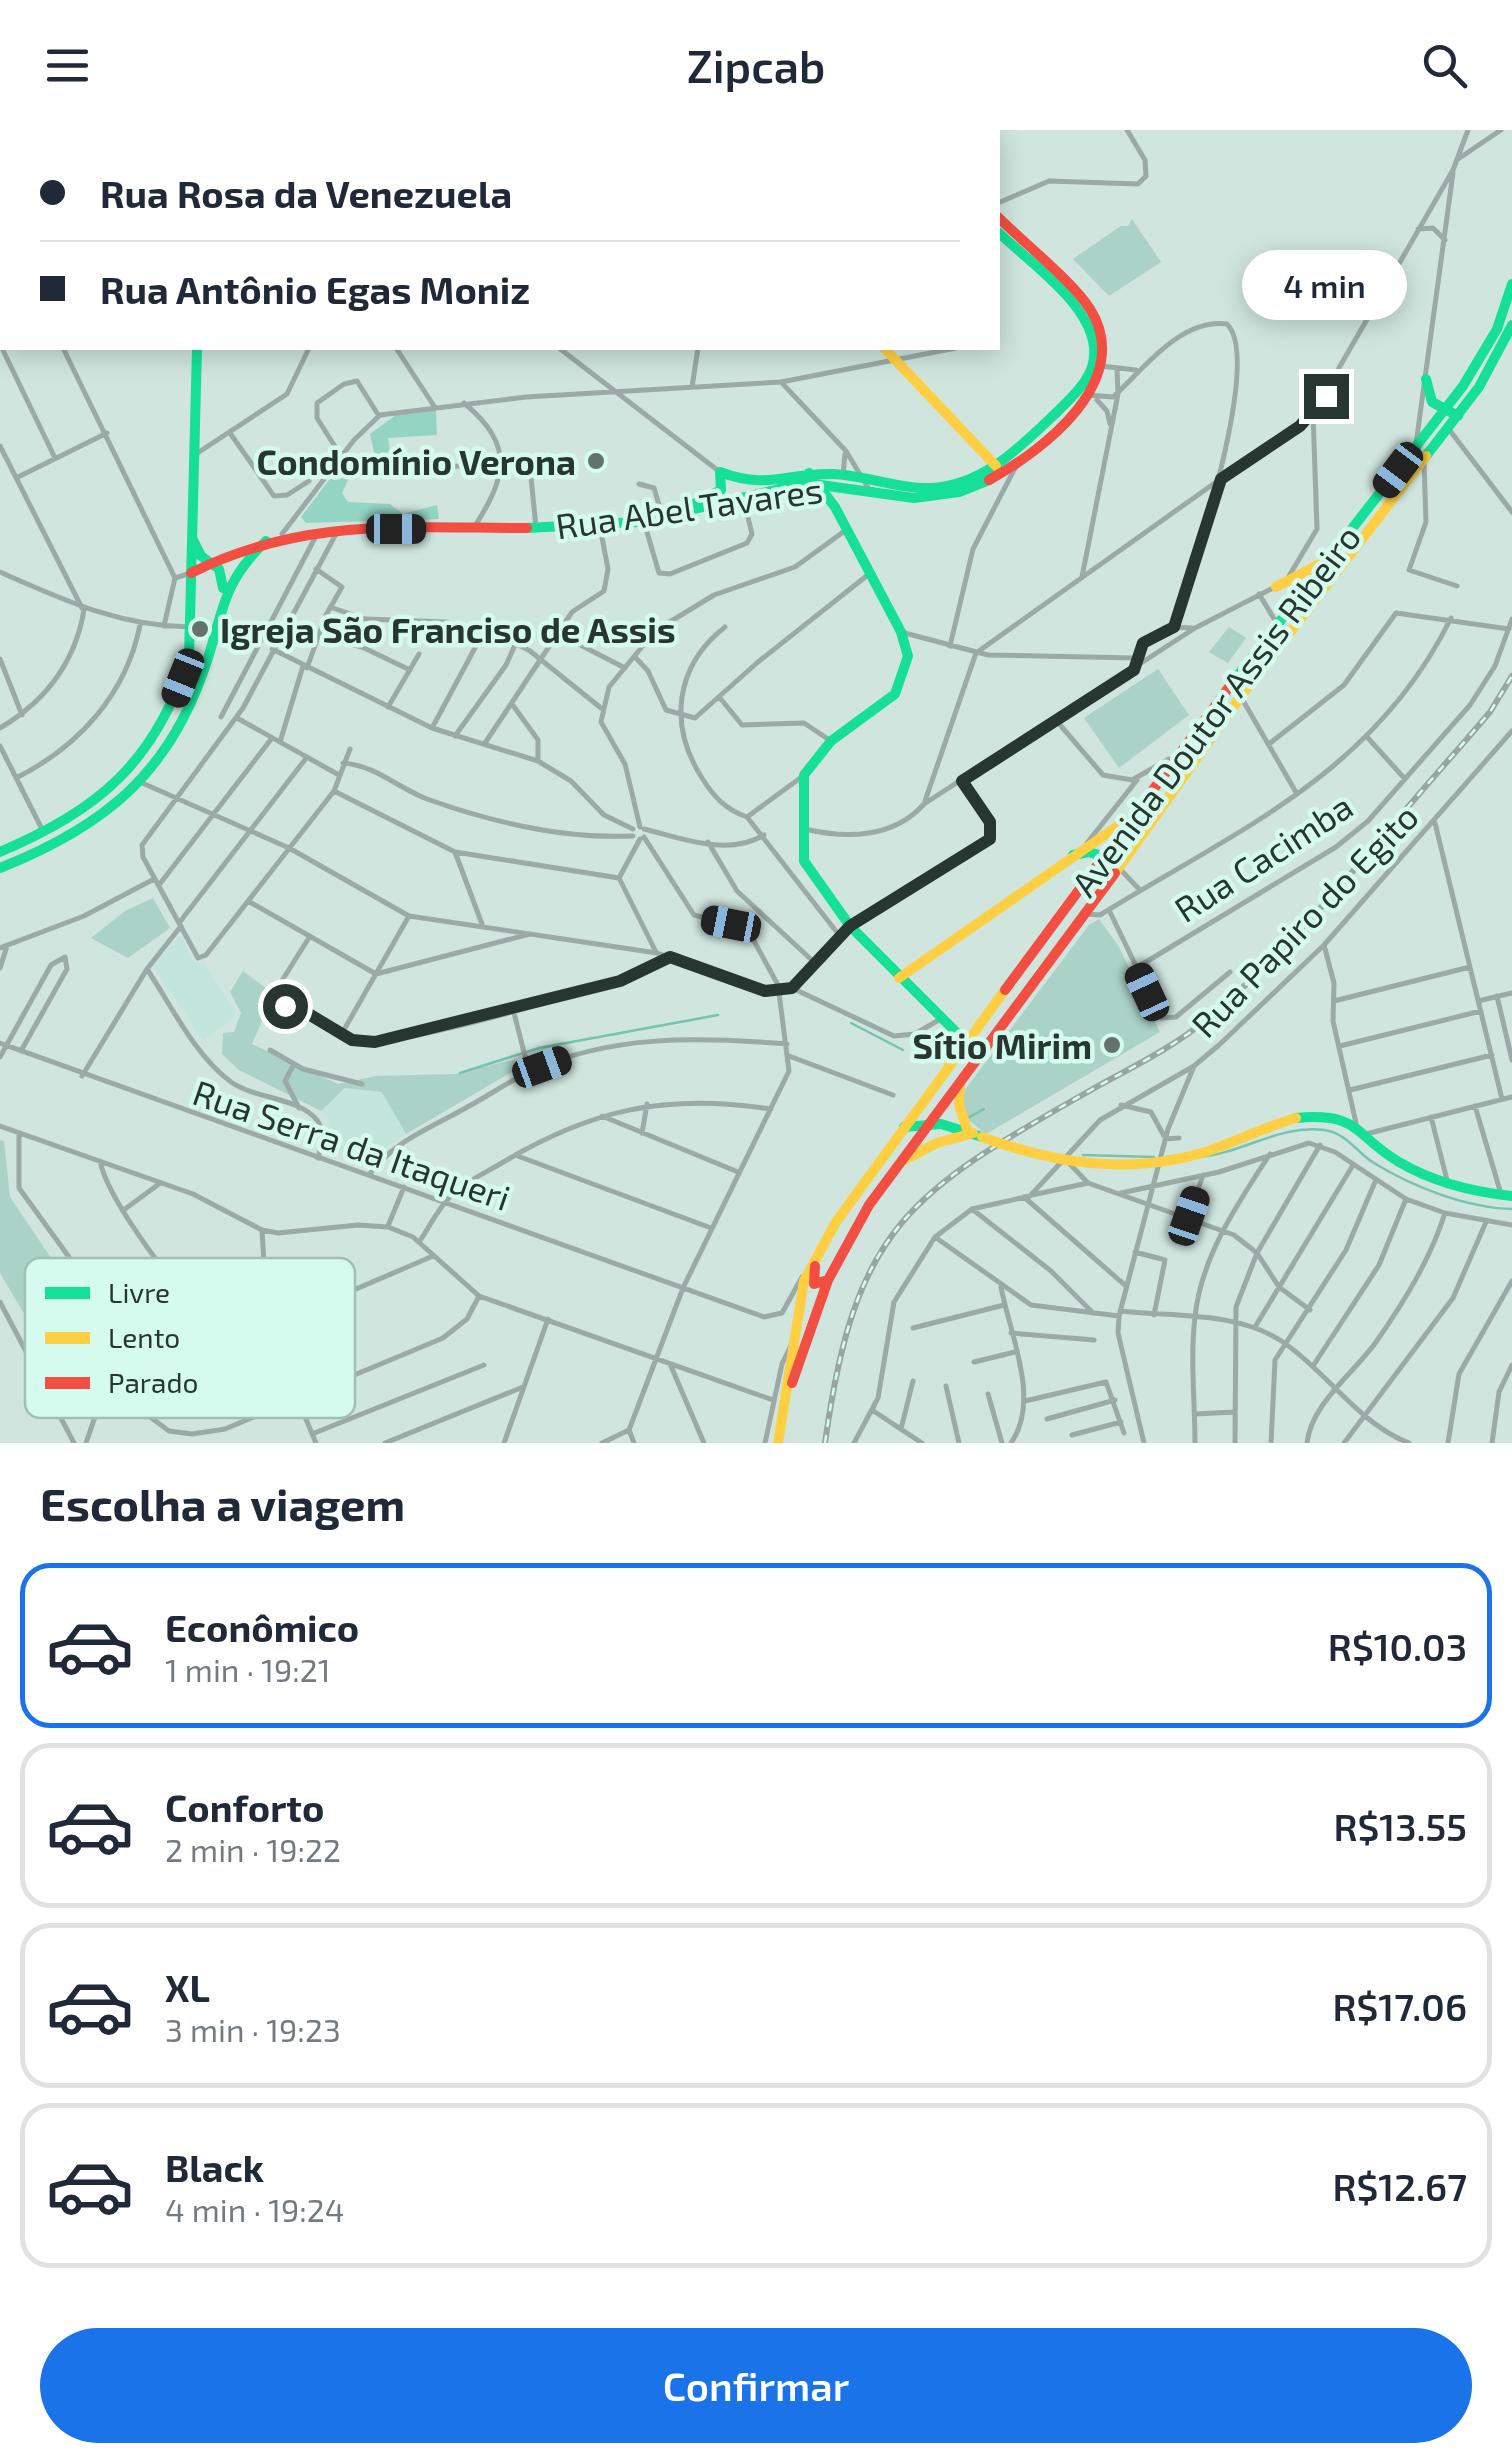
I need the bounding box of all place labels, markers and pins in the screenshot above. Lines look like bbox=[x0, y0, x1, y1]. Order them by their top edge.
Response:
place label: Condomínio Verona bbox=[256, 440, 576, 482]
marker: Condomínio Verona bbox=[585, 450, 607, 472]
place label: Igreja São Franciso de Assis bbox=[220, 608, 676, 650]
marker: Igreja São Franciso de Assis bbox=[189, 618, 211, 640]
place label: Sítio Mirim bbox=[912, 1024, 1092, 1066]
marker: Sítio Mirim bbox=[1101, 1034, 1123, 1056]

